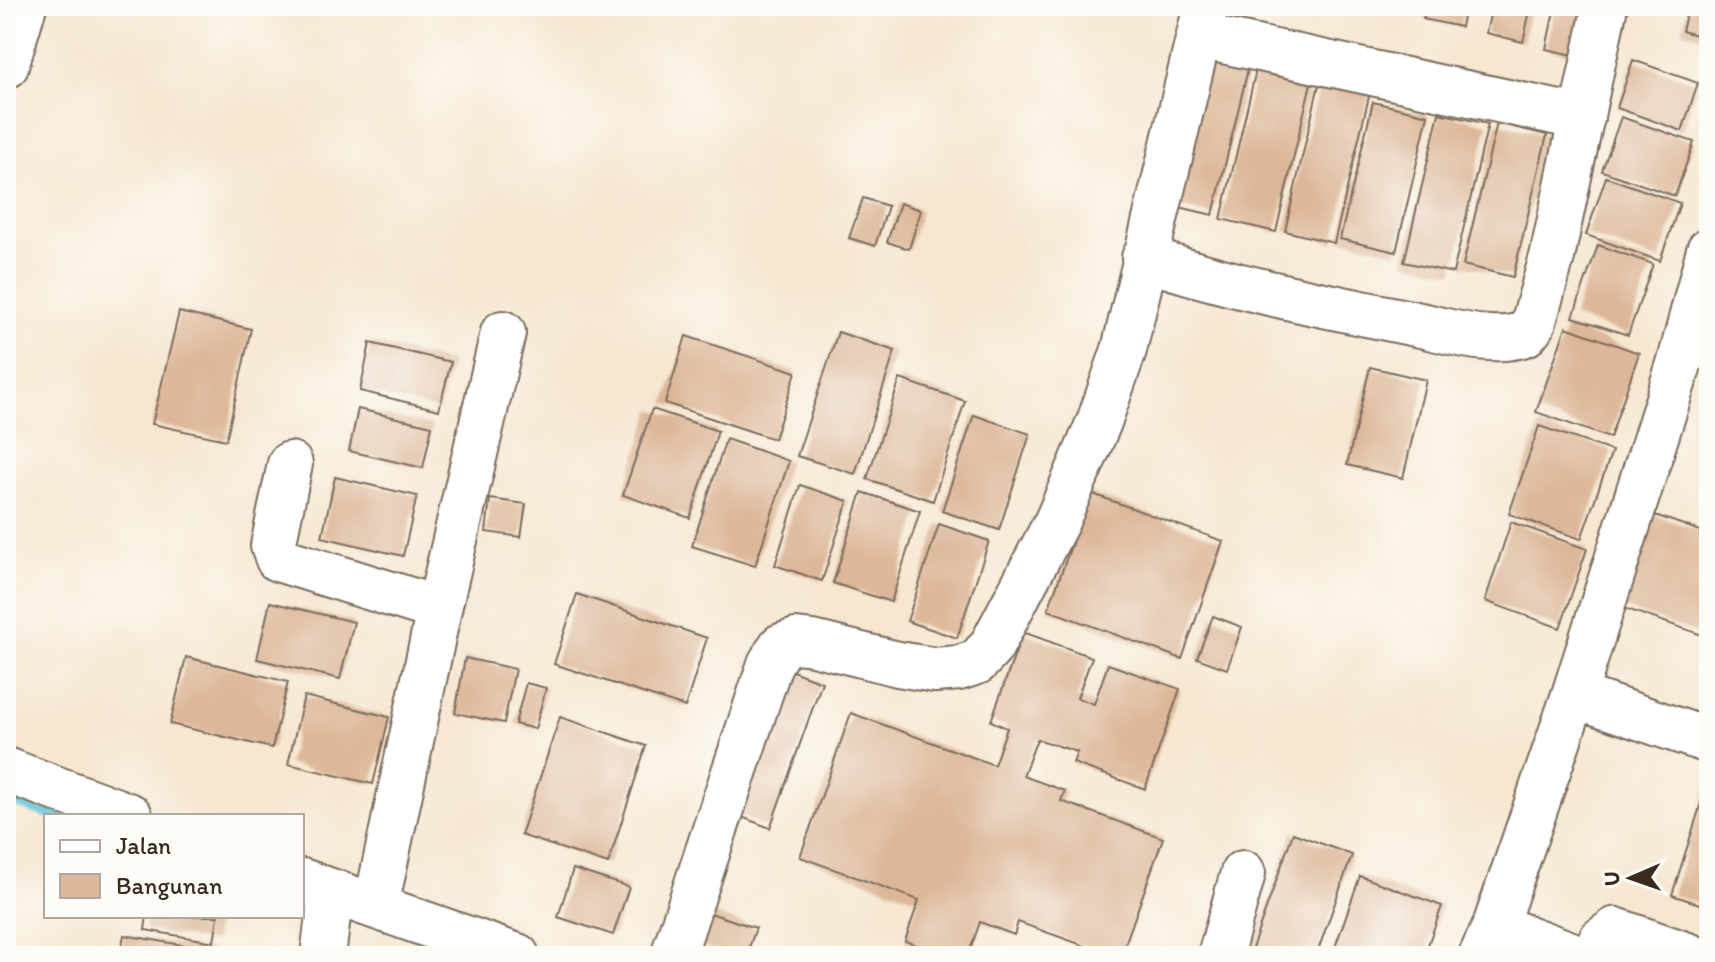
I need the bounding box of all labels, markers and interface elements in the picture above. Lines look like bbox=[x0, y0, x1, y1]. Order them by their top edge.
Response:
legend bbox=[44, 814, 304, 918]
text: Jalan bbox=[116, 831, 171, 860]
north arrow bbox=[1591, 838, 1671, 918]
text: Bangunan bbox=[116, 871, 223, 900]
text: U bbox=[1598, 871, 1625, 886]

